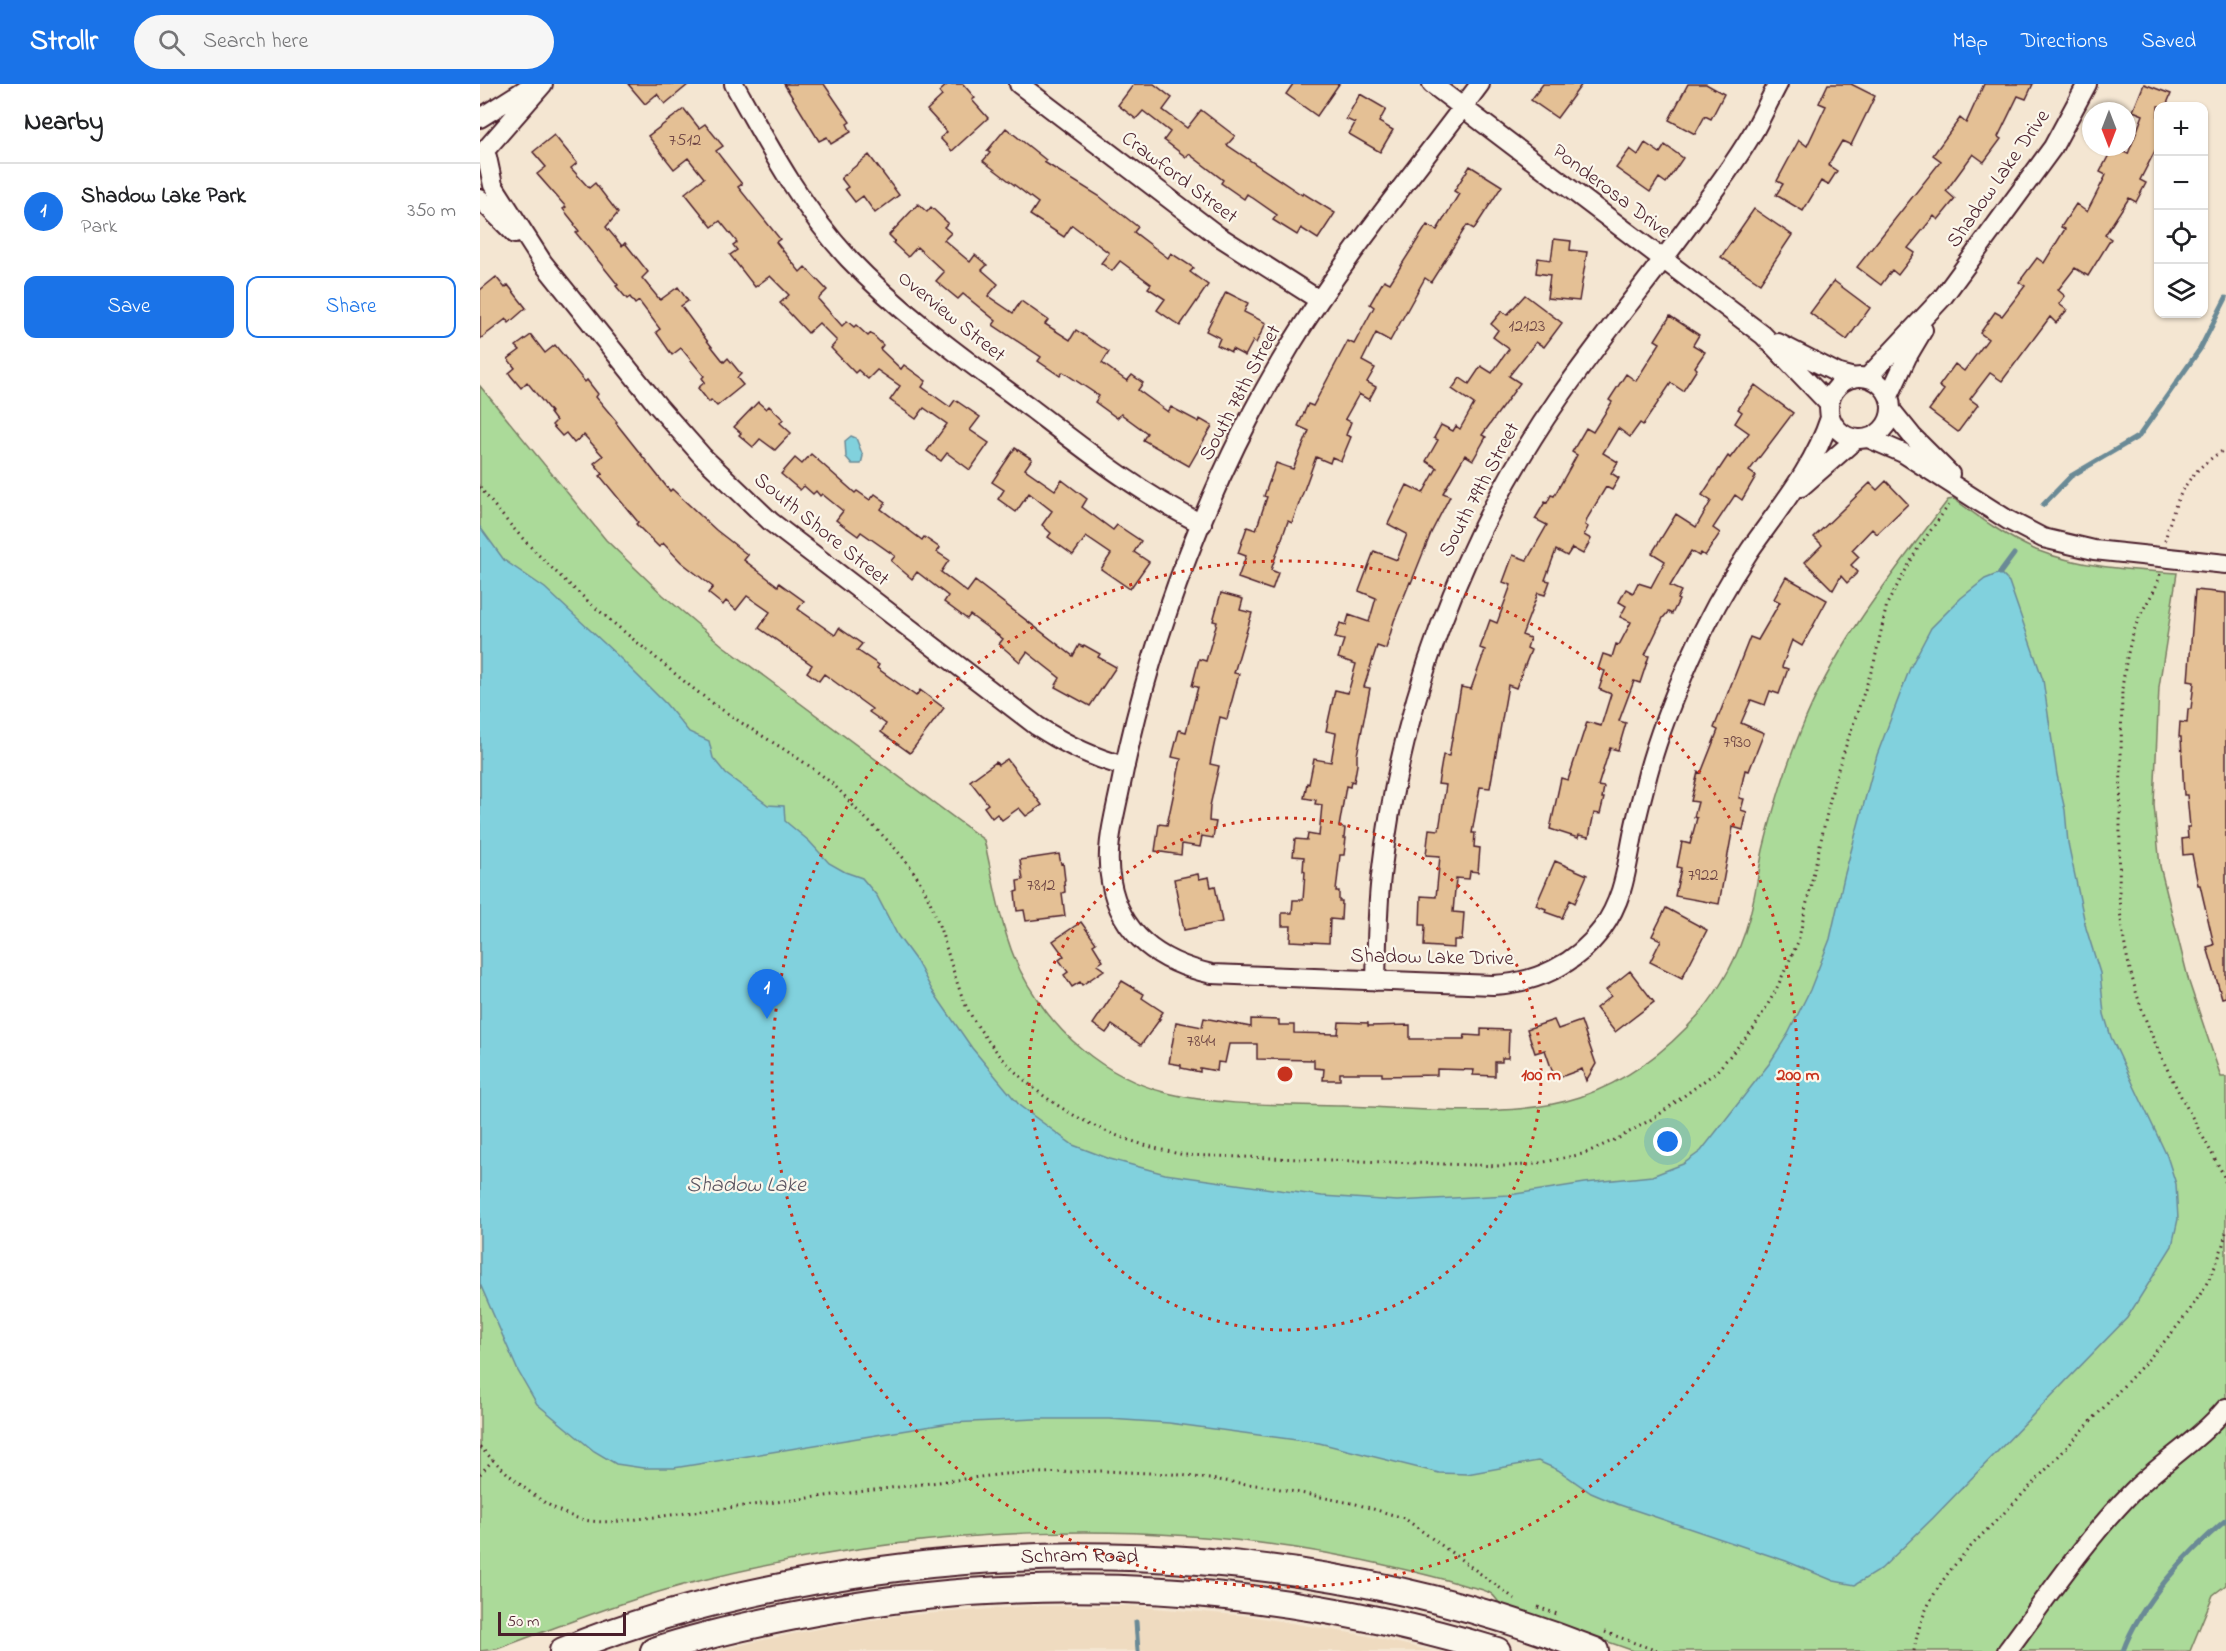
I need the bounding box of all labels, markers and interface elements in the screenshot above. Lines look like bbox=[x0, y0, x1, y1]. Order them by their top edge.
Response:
search box bbox=[134, 15, 554, 69]
text: Strollr bbox=[30, 22, 98, 63]
icon: search bbox=[155, 26, 188, 59]
text: Search here bbox=[203, 26, 308, 58]
text: Map bbox=[1952, 27, 1988, 57]
text: Directions bbox=[2021, 27, 2108, 57]
text: Saved bbox=[2141, 27, 2196, 57]
north arrow bbox=[2082, 102, 2136, 156]
map controls bbox=[2154, 102, 2208, 318]
button: + bbox=[2154, 102, 2208, 156]
street label: Shadow Lake Drive bbox=[1940, 103, 2058, 255]
text: Nearby bbox=[24, 104, 103, 142]
street label: Crawford Street bbox=[1114, 124, 1244, 232]
house number: 7512 bbox=[669, 128, 701, 154]
street label: Ponderosa Drive bbox=[1545, 137, 1677, 247]
button: − bbox=[2154, 156, 2208, 210]
text: Shadow Lake Park bbox=[81, 181, 246, 213]
text: 1 bbox=[40, 197, 47, 226]
text: 350 m bbox=[407, 197, 456, 226]
button: locate bbox=[2154, 210, 2208, 264]
text: Park bbox=[81, 213, 117, 242]
street label: Overview Street bbox=[890, 264, 1012, 370]
button: layers bbox=[2154, 264, 2208, 318]
button: Save bbox=[24, 276, 234, 338]
button: Share bbox=[246, 276, 456, 338]
house number: 12123 bbox=[1509, 314, 1545, 340]
street label: South 78th Street bbox=[1192, 320, 1290, 466]
street label: South 79th Street bbox=[1432, 417, 1528, 563]
street label: South Shore Street bbox=[747, 466, 895, 594]
house number: 7930 bbox=[1723, 730, 1751, 756]
house number: 7922 bbox=[1688, 863, 1718, 889]
house number: 7812 bbox=[1027, 873, 1055, 899]
street label: Shadow Lake Drive bbox=[1350, 942, 1515, 974]
pin: 1 bbox=[748, 970, 786, 1019]
house number: 7844 bbox=[1187, 1029, 1216, 1055]
text: 100 m bbox=[1521, 1063, 1561, 1089]
text: 200 m bbox=[1776, 1063, 1820, 1089]
centre of rings bbox=[1275, 1064, 1295, 1084]
your location bbox=[1653, 1127, 1682, 1156]
water label: Shadow Lake bbox=[686, 1170, 807, 1202]
street label: Schram Road bbox=[1020, 1541, 1139, 1573]
scale bar bbox=[498, 1609, 626, 1636]
text: 50 m bbox=[507, 1610, 539, 1634]

